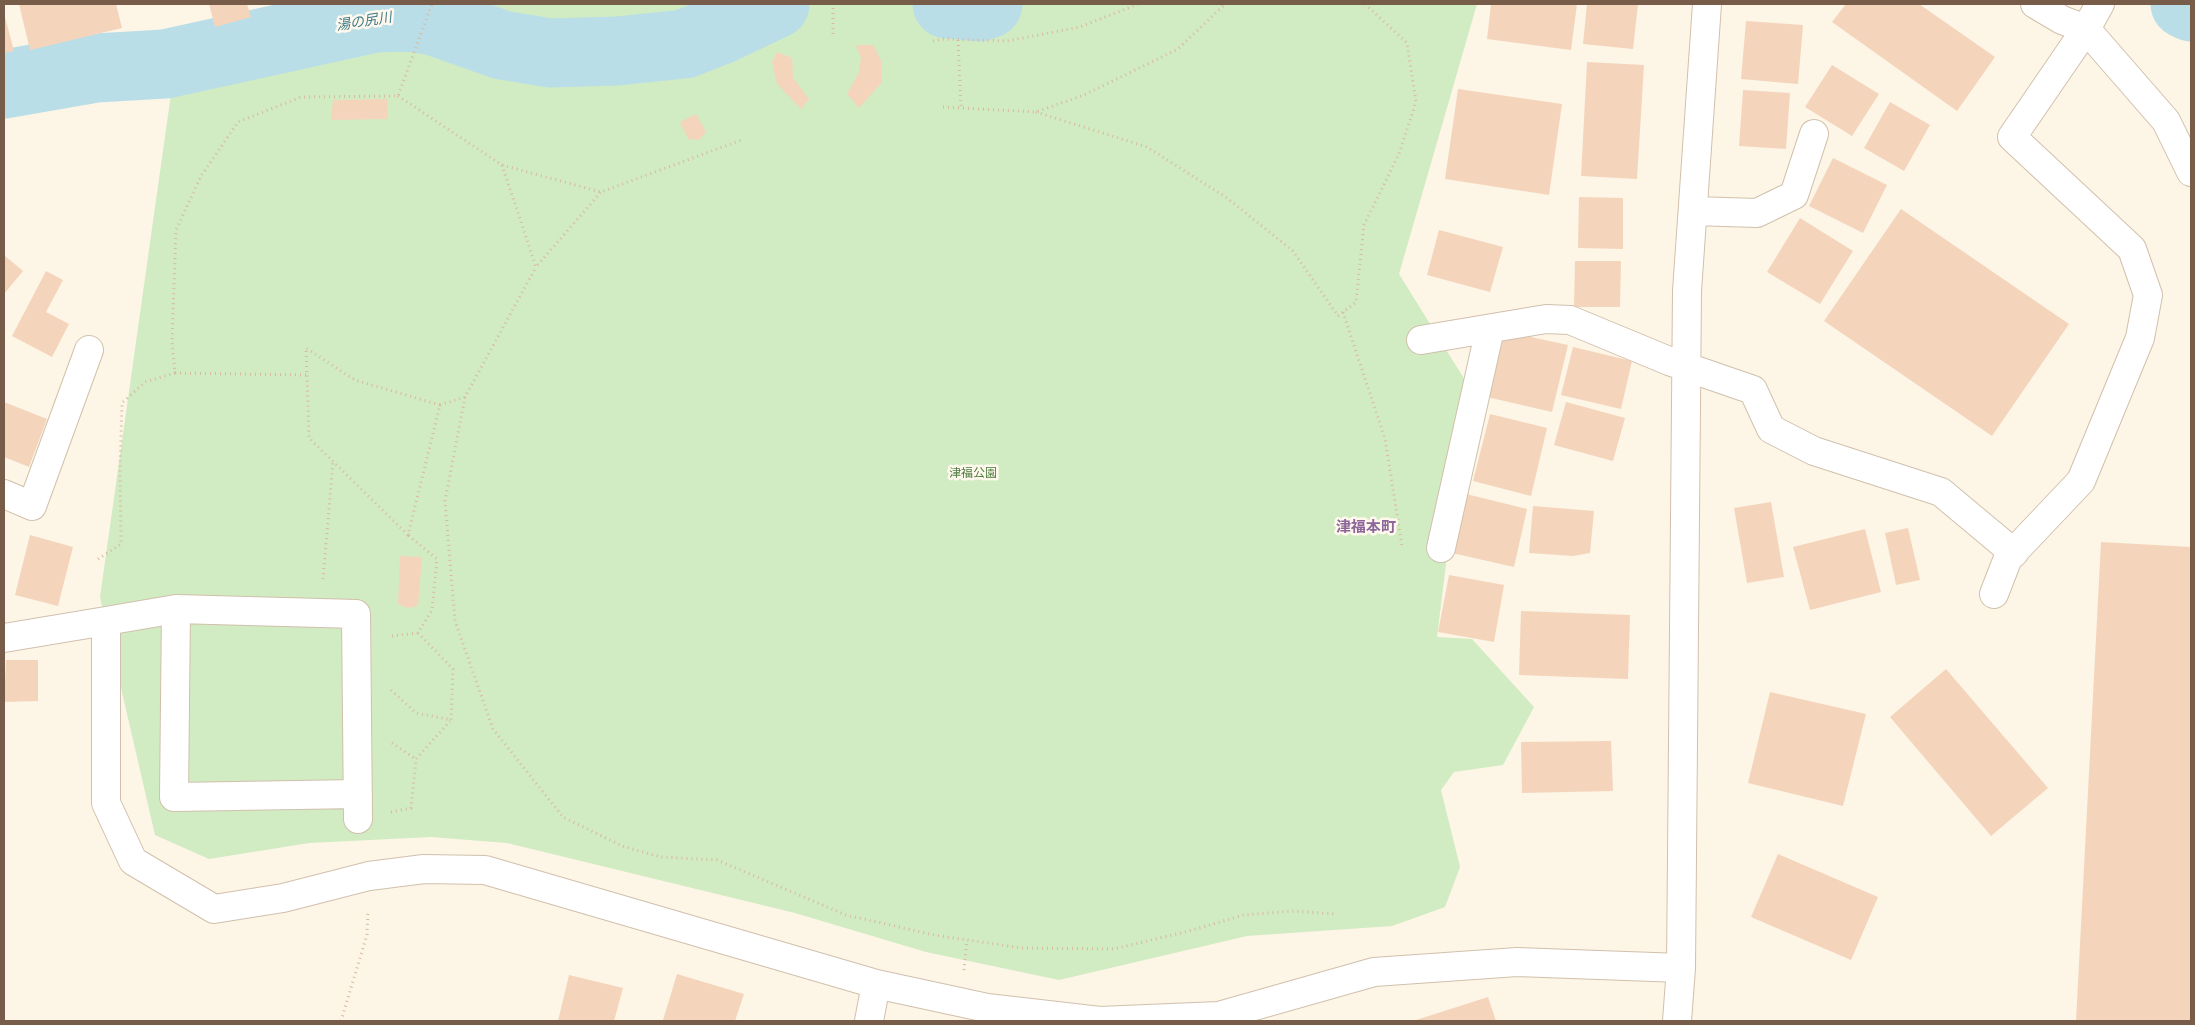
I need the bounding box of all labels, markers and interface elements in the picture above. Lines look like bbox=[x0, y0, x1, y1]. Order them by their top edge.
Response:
water label: 湯の尻川 bbox=[335, 9, 393, 35]
park label: 津福公園 bbox=[949, 467, 997, 481]
district label: 津福本町 bbox=[1336, 519, 1396, 537]

